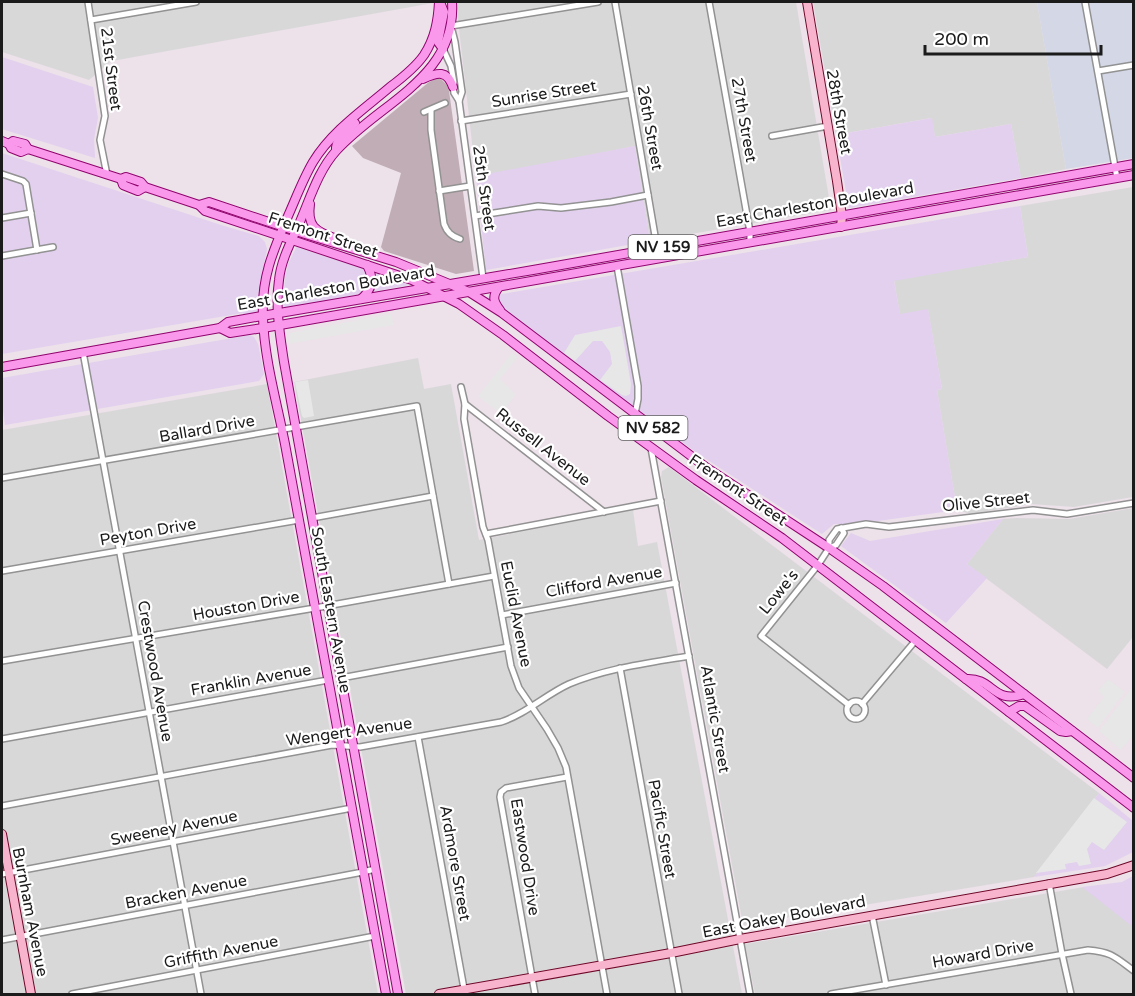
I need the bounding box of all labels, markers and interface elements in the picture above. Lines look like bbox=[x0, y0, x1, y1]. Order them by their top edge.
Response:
scale bar bbox=[925, 18, 1100, 56]
street label: 21st Street bbox=[96, 26, 126, 112]
text: 200 m bbox=[934, 28, 989, 50]
street label: 28th Street bbox=[822, 68, 856, 156]
street label: Sunrise Street bbox=[490, 76, 598, 112]
street label: 27th Street bbox=[727, 76, 761, 164]
street label: 26th Street bbox=[633, 84, 667, 172]
street label: 25th Street bbox=[468, 144, 500, 232]
street label: East Charleston Boulevard bbox=[715, 178, 915, 232]
street label: Fremont Street bbox=[266, 208, 380, 262]
road number: NV 159 bbox=[628, 235, 698, 259]
street label: East Charleston Boulevard bbox=[236, 261, 436, 315]
street label: Russell Avenue bbox=[492, 404, 594, 490]
street label: Ballard Drive bbox=[158, 411, 256, 447]
road number: NV 582 bbox=[618, 416, 688, 440]
street label: Fremont Street bbox=[685, 450, 791, 530]
street label: Olive Street bbox=[941, 487, 1031, 517]
street label: Peyton Drive bbox=[98, 514, 198, 550]
street label: South Eastern Avenue bbox=[307, 525, 355, 695]
street label: Euclid Avenue bbox=[496, 559, 536, 669]
street label: Clifford Avenue bbox=[544, 562, 664, 602]
street label: Lowe's bbox=[755, 566, 803, 618]
street label: Houston Drive bbox=[191, 587, 301, 625]
street label: Crestwood Avenue bbox=[133, 599, 177, 743]
street label: Franklin Avenue bbox=[189, 660, 313, 700]
street label: Atlantic Street bbox=[696, 664, 734, 774]
street label: Wengert Avenue bbox=[285, 713, 413, 751]
street label: Pacific Street bbox=[643, 778, 681, 880]
street label: Eastwood Drive bbox=[506, 797, 544, 917]
street label: Ardmore Street bbox=[435, 804, 475, 922]
street label: Sweeney Avenue bbox=[109, 806, 239, 850]
street label: Burnham Avenue bbox=[8, 846, 52, 978]
street label: Bracken Avenue bbox=[124, 870, 248, 914]
street label: East Oakey Boulevard bbox=[701, 891, 867, 943]
street label: Griffith Avenue bbox=[162, 931, 280, 973]
street label: Howard Drive bbox=[931, 935, 1035, 973]

